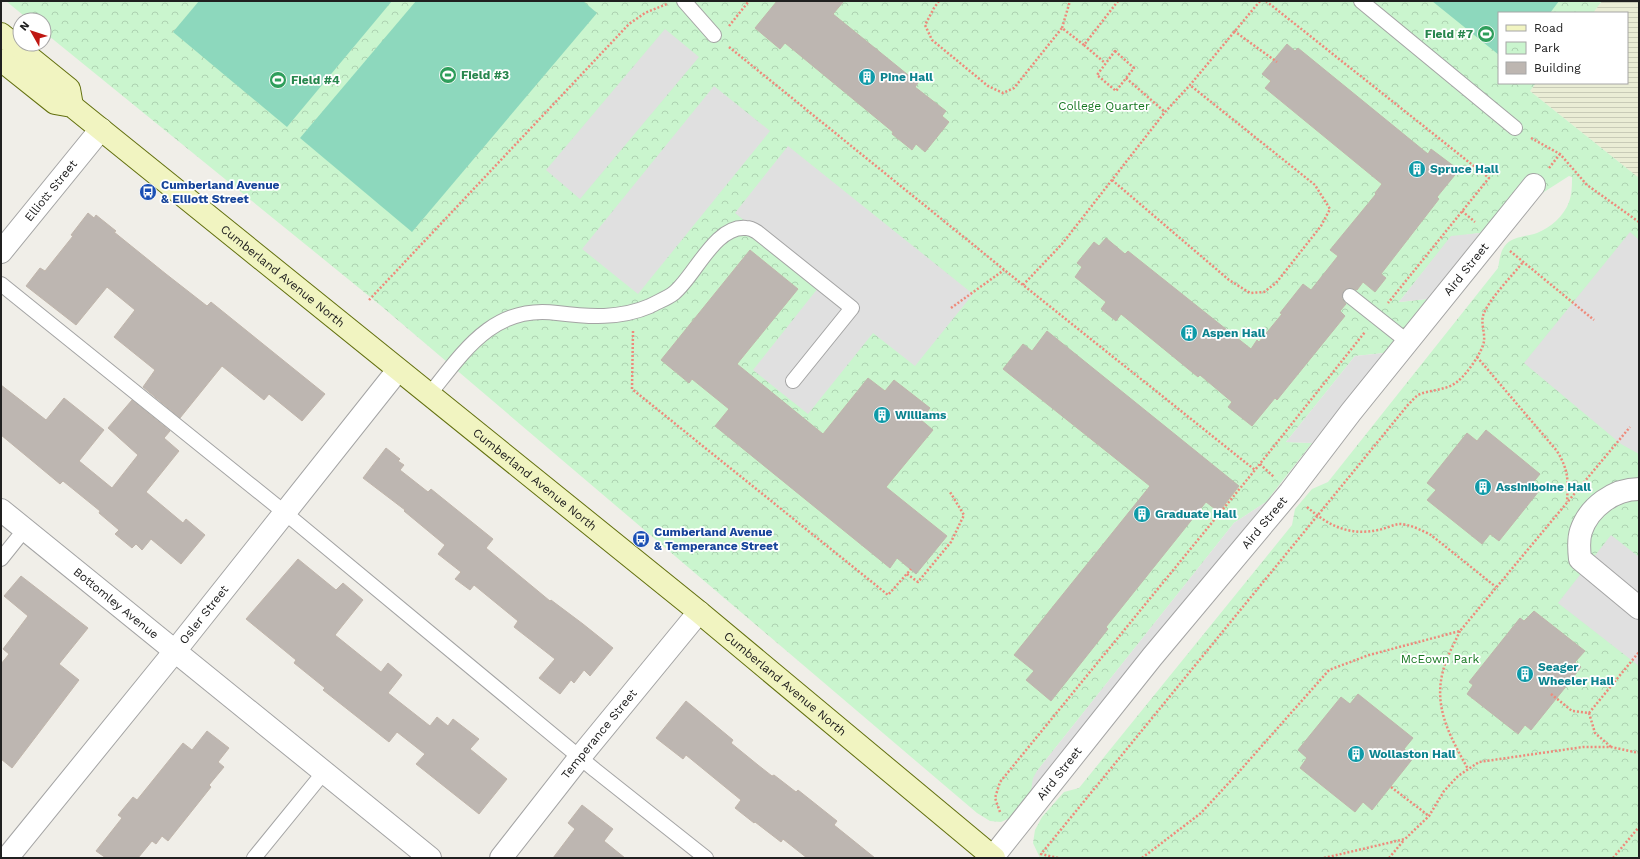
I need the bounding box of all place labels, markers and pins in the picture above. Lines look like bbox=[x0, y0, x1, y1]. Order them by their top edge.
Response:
sports icon: Field #7 bbox=[1476, 24, 1496, 44]
place label: Field #7 bbox=[1425, 27, 1473, 41]
sports icon: Field #3 bbox=[438, 65, 458, 85]
building icon: Pine Hall bbox=[857, 67, 877, 87]
place label: Field #3 bbox=[461, 68, 509, 82]
sports icon: Field #4 bbox=[268, 70, 288, 90]
place label: Pine Hall bbox=[880, 70, 933, 84]
place label: Field #4 bbox=[291, 73, 340, 87]
building icon: Spruce Hall bbox=[1407, 159, 1427, 179]
place label: Spruce Hall bbox=[1430, 162, 1499, 176]
place label: Cumberland Avenue & Elliott Street bbox=[161, 178, 280, 206]
bus stop icon: Cumberland Avenue & Elliott Street bbox=[138, 182, 158, 202]
building icon: Aspen Hall bbox=[1179, 323, 1199, 343]
place label: Aspen Hall bbox=[1202, 326, 1266, 340]
building icon: Williams bbox=[872, 405, 892, 425]
place label: Williams bbox=[895, 408, 947, 422]
building icon: Assiniboine Hall bbox=[1473, 477, 1493, 497]
place label: Assiniboine Hall bbox=[1496, 480, 1591, 494]
building icon: Graduate Hall bbox=[1132, 504, 1152, 524]
place label: Graduate Hall bbox=[1155, 507, 1237, 521]
place label: Cumberland Avenue & Temperance Street bbox=[654, 525, 779, 553]
bus stop icon: Cumberland Avenue & Temperance Street bbox=[631, 529, 651, 549]
place label: Seager Wheeler Hall bbox=[1538, 660, 1614, 688]
building icon: Seager Wheeler Hall bbox=[1515, 664, 1535, 684]
building icon: Wollaston Hall bbox=[1346, 744, 1366, 764]
place label: Wollaston Hall bbox=[1369, 747, 1456, 761]

